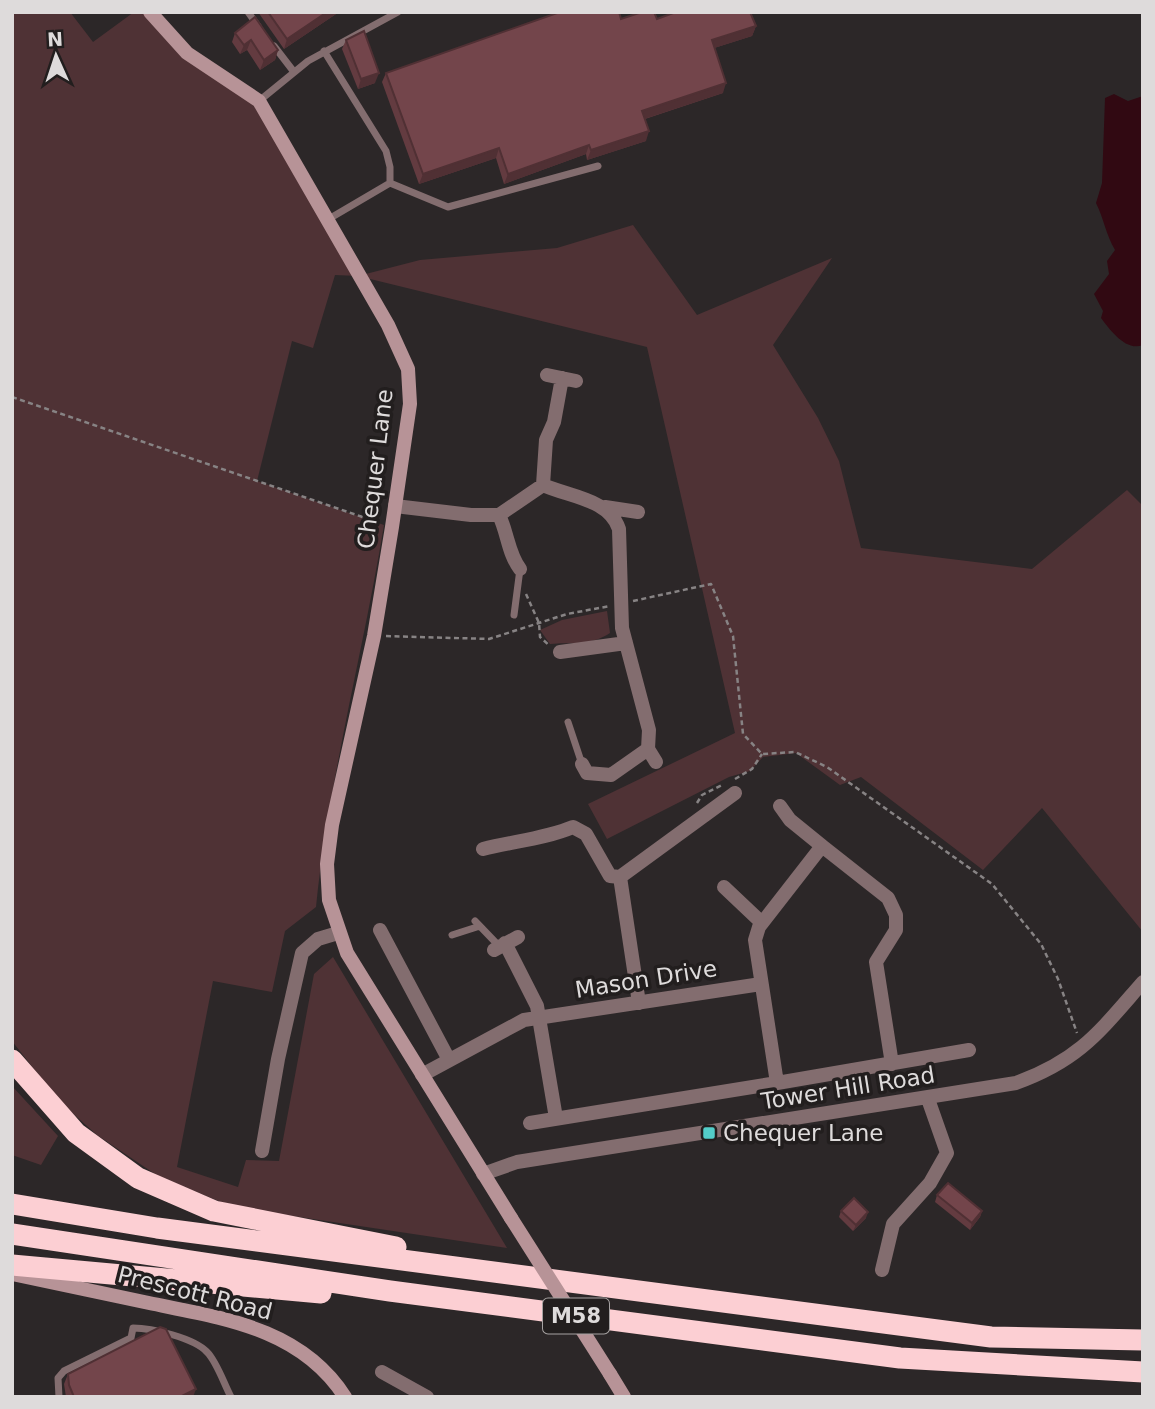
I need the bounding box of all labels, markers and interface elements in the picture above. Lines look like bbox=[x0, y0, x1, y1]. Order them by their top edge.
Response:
north arrow bbox=[21, 21, 91, 91]
text: N bbox=[47, 28, 64, 50]
street label: Chequer Lane bbox=[352, 388, 398, 550]
street label: Mason Drive bbox=[573, 955, 719, 1003]
street label: Tower Hill Road bbox=[758, 1061, 937, 1115]
place label: Chequer Lane bbox=[723, 1120, 884, 1146]
marker: Chequer Lane bbox=[701, 1125, 717, 1141]
street label: Prescott Road bbox=[115, 1261, 275, 1325]
road number: M58 bbox=[543, 1298, 609, 1334]

